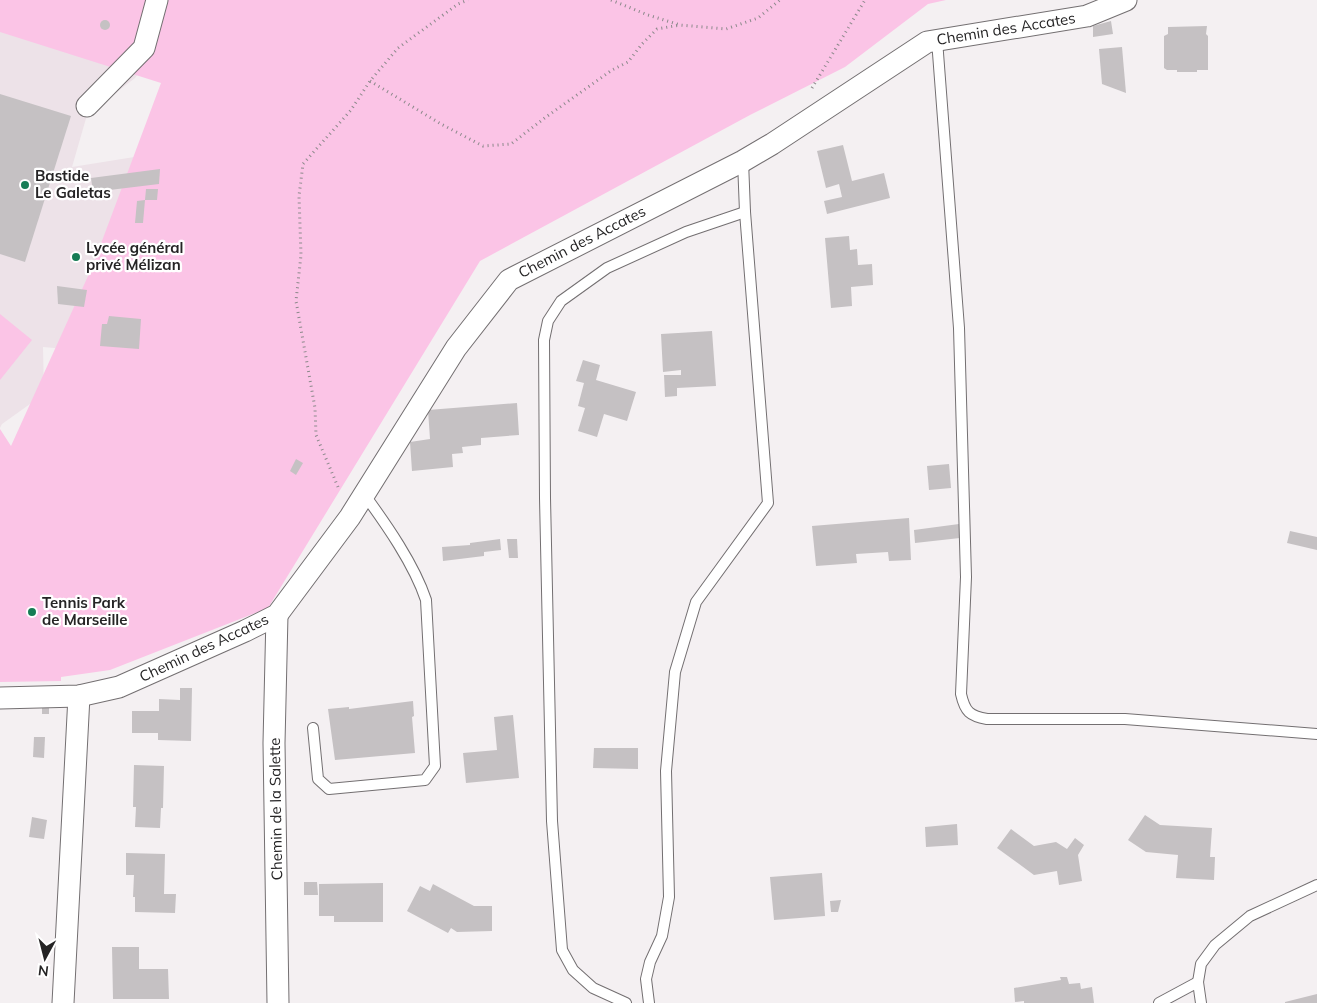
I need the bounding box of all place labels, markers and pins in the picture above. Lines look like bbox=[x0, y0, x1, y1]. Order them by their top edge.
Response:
place label: Bastide Le Galetas bbox=[35, 166, 111, 202]
marker: Bastide Le Galetas bbox=[19, 179, 31, 191]
place label: Lycée général privé Mélizan bbox=[86, 238, 184, 274]
marker: Lycée général privé Mélizan bbox=[70, 251, 82, 263]
place label: Tennis Park de Marseille bbox=[42, 593, 128, 629]
marker: Tennis Park de Marseille bbox=[26, 606, 38, 618]

